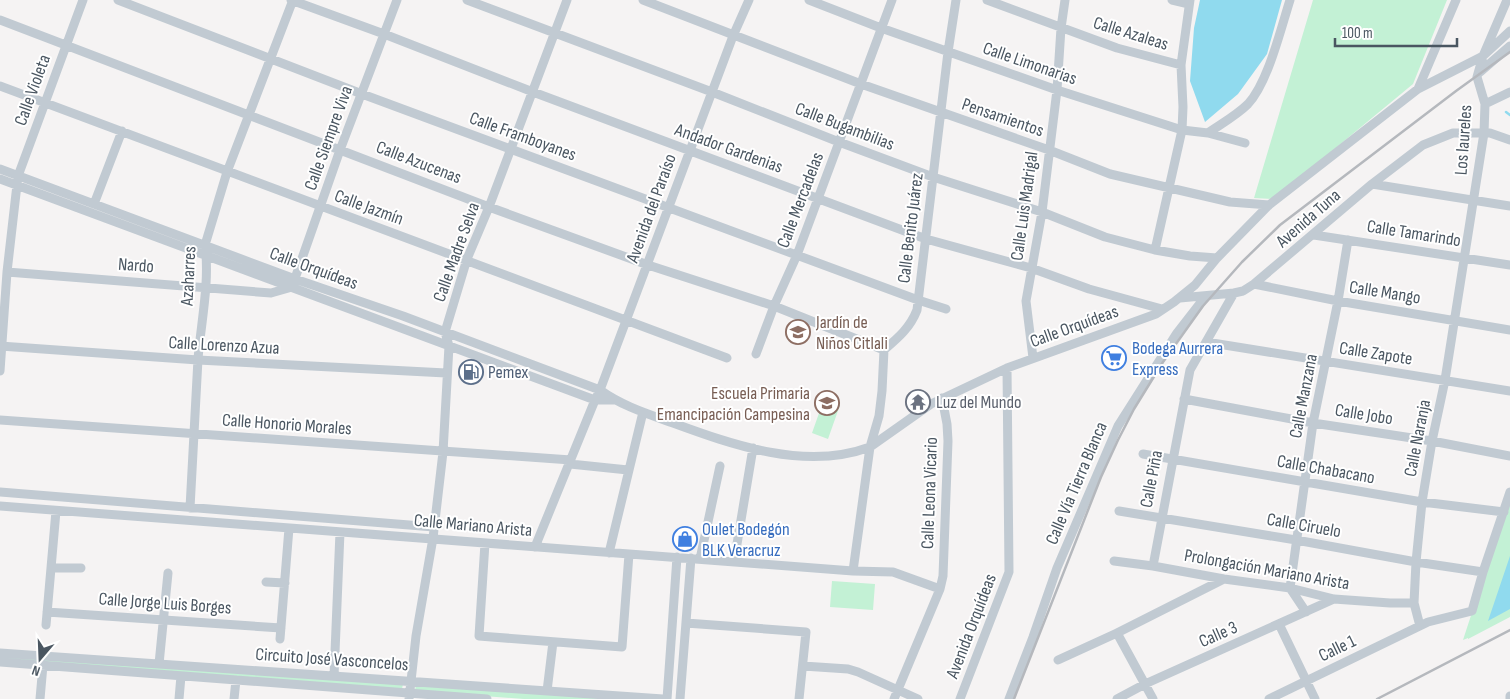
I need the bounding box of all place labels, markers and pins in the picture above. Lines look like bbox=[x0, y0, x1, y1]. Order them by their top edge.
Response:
place label: Jardín de Niños Citlali bbox=[815, 312, 888, 354]
school or university icon: Jardín de Niños Citlali bbox=[785, 319, 811, 345]
place label: Bodega Aurrera Express bbox=[1132, 338, 1223, 380]
supermarket icon: Bodega Aurrera Express bbox=[1101, 345, 1127, 371]
fuel station icon: Pemex bbox=[458, 359, 484, 385]
place label: Pemex bbox=[488, 362, 528, 383]
place label: Escuela Primaria Emancipación Campesina bbox=[657, 383, 810, 425]
temple icon: Luz del Mundo bbox=[905, 389, 931, 415]
school or university icon: Escuela Primaria Emancipación Campesina bbox=[814, 390, 840, 416]
place label: Luz del Mundo bbox=[936, 392, 1021, 413]
place label: Oulet Bodegón BLK Veracruz bbox=[702, 519, 790, 561]
shop icon: Oulet Bodegón BLK Veracruz bbox=[672, 526, 698, 552]

